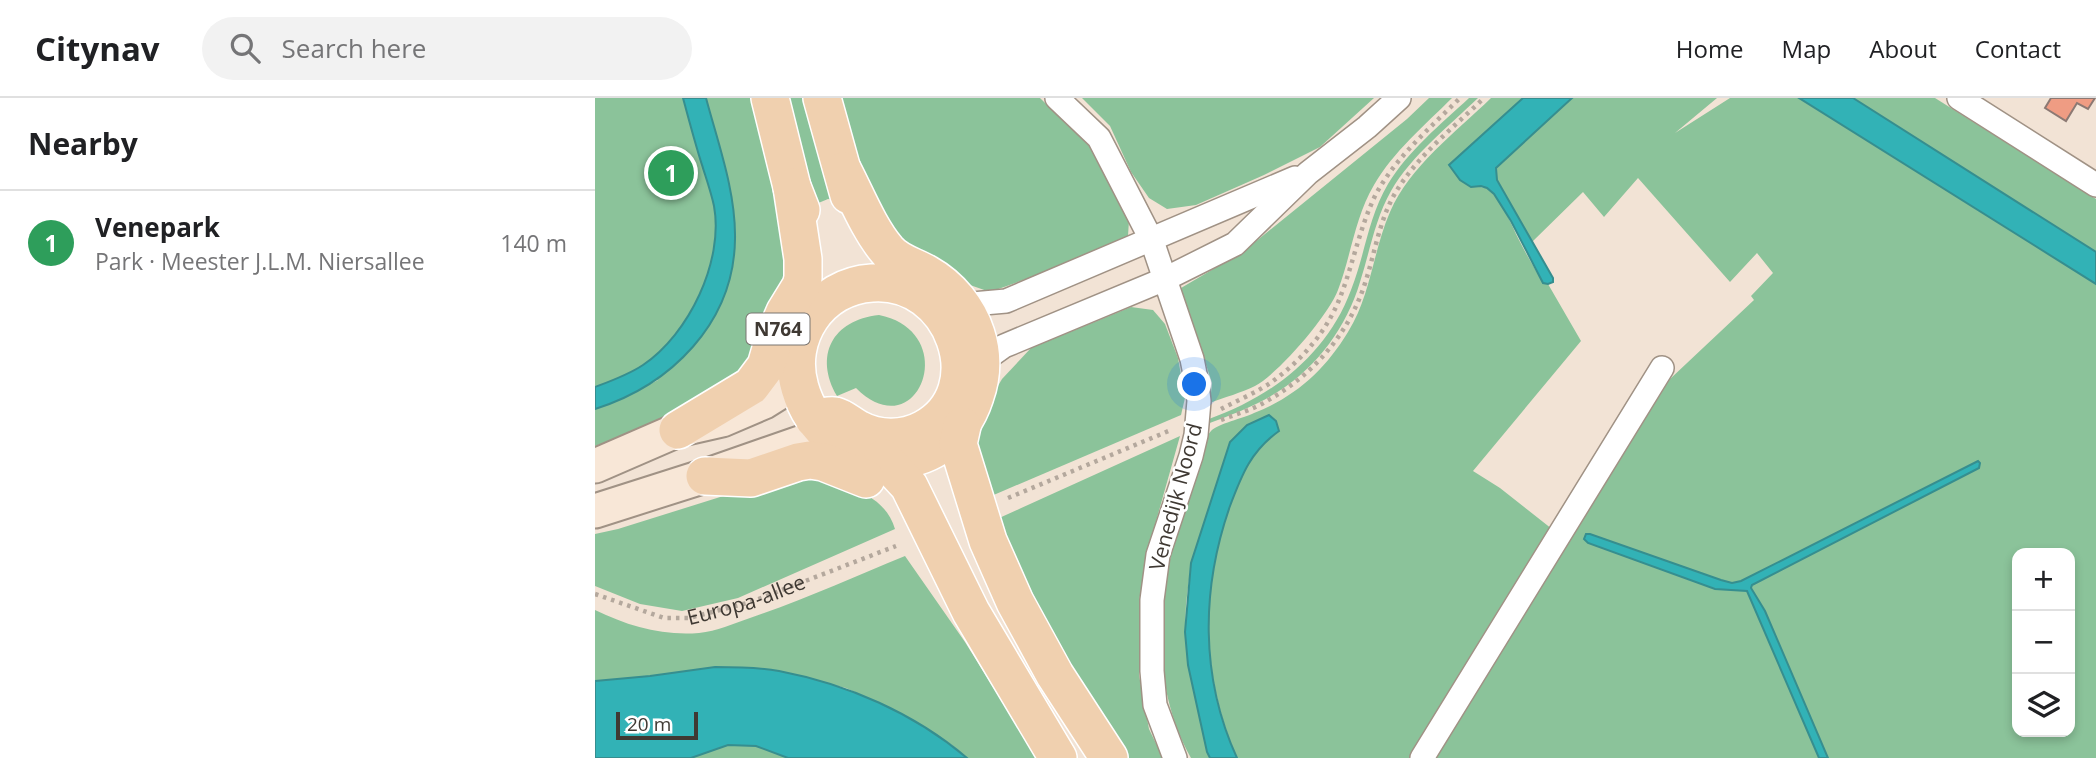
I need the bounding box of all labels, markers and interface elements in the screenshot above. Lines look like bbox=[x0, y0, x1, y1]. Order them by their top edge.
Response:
search box bbox=[202, 17, 692, 80]
text: Citynav bbox=[35, 26, 160, 71]
icon: search bbox=[226, 29, 264, 67]
text: Search here bbox=[282, 30, 426, 66]
text: Home bbox=[1676, 32, 1744, 65]
text: Map bbox=[1782, 32, 1831, 65]
text: About bbox=[1869, 32, 1937, 65]
text: Contact bbox=[1975, 32, 2061, 65]
text: Nearby bbox=[28, 123, 138, 164]
pin: 1 bbox=[648, 147, 694, 199]
text: Venepark bbox=[95, 209, 220, 245]
text: 1 bbox=[44, 227, 58, 259]
text: 140 m bbox=[500, 227, 567, 259]
text: Park · Meester J.L.M. Niersallee bbox=[95, 245, 425, 277]
road number: N764 bbox=[747, 314, 809, 344]
your location bbox=[1177, 367, 1211, 401]
street label: Venedijk Noord bbox=[1142, 420, 1208, 574]
map controls bbox=[2012, 548, 2075, 737]
button: + bbox=[2012, 548, 2075, 611]
street label: Europa-allee bbox=[684, 567, 809, 631]
button: − bbox=[2012, 611, 2075, 674]
button: layers bbox=[2012, 674, 2075, 737]
scale bar bbox=[616, 709, 698, 741]
text: 20 m bbox=[627, 711, 671, 737]

